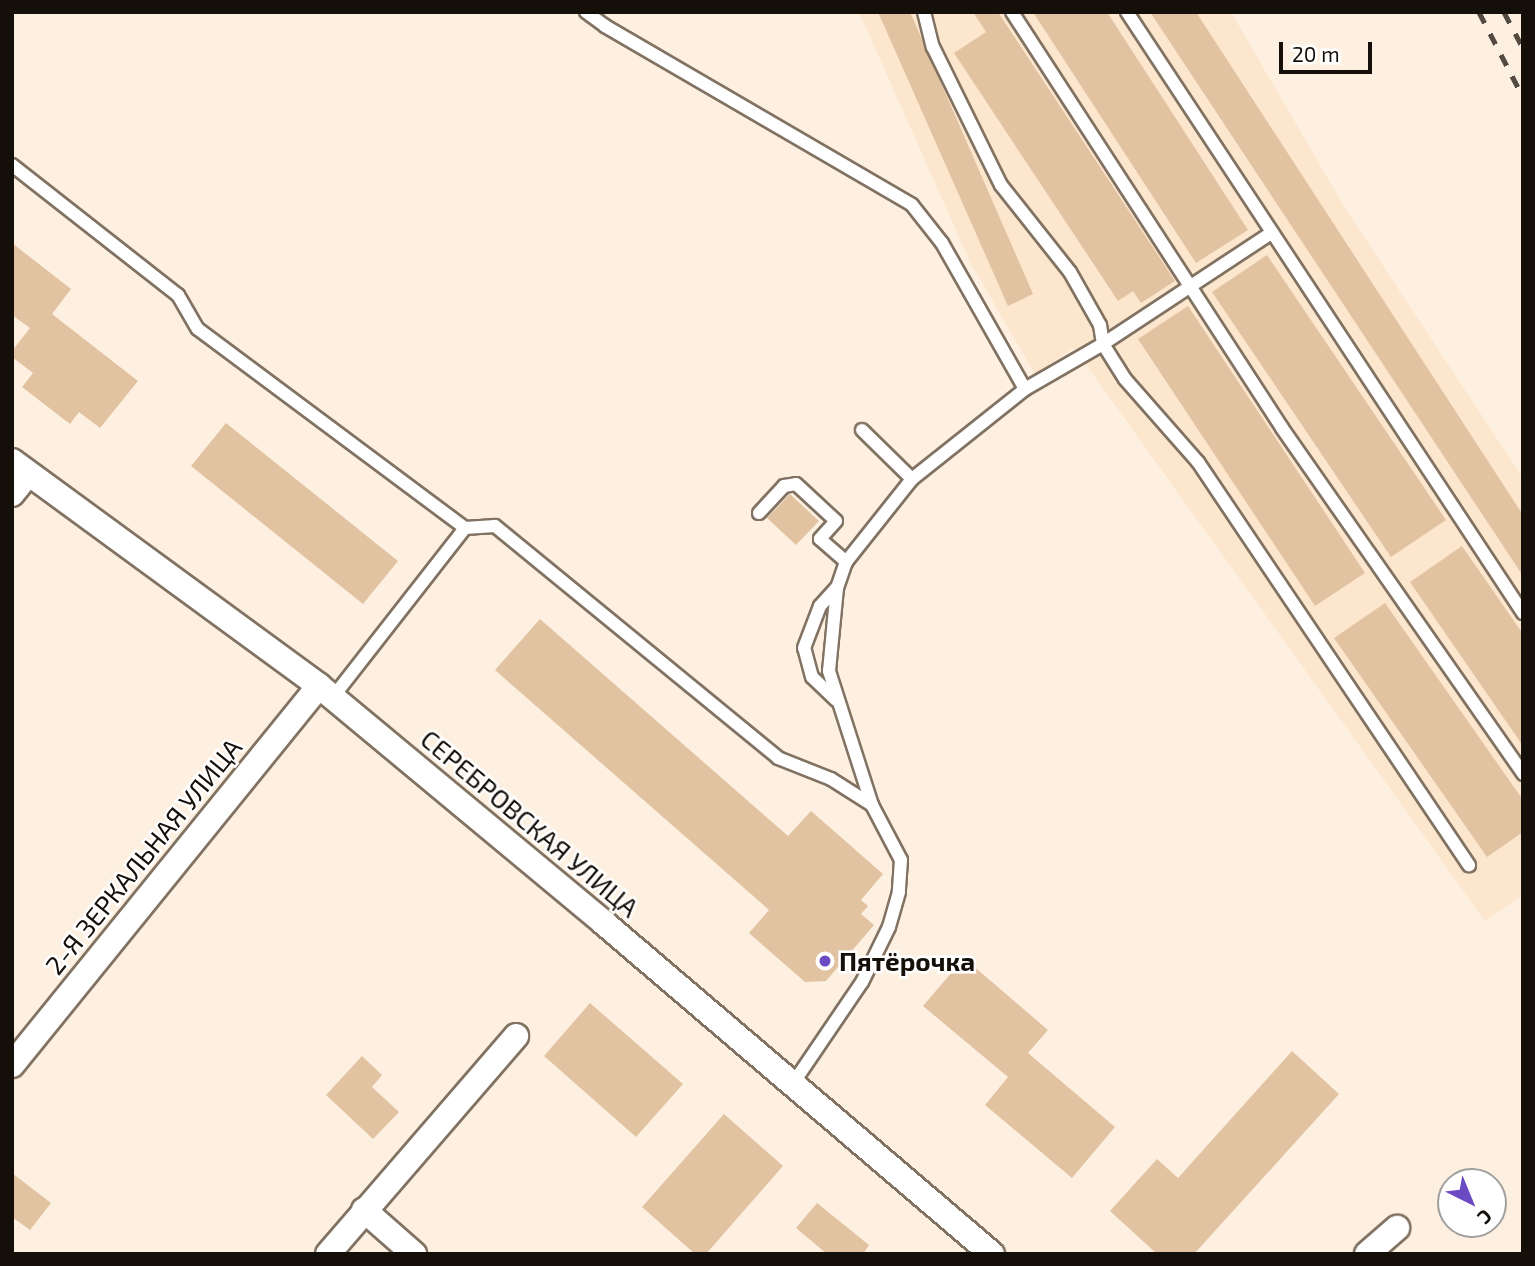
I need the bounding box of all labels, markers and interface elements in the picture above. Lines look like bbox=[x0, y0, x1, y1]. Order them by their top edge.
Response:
scale bar bbox=[1283, 28, 1376, 72]
text: 20 m bbox=[1292, 41, 1340, 66]
street label: СЕРЕБРОВСКАЯ УЛИЦА bbox=[415, 723, 645, 923]
street label: 2-Я ЗЕРКАЛЬНАЯ УЛИЦА bbox=[38, 732, 248, 980]
place label: Пятёрочка bbox=[839, 945, 975, 977]
marker: Пятёрочка bbox=[817, 953, 833, 969]
north arrow bbox=[1437, 1168, 1507, 1238]
text: С bbox=[1473, 1205, 1497, 1229]

